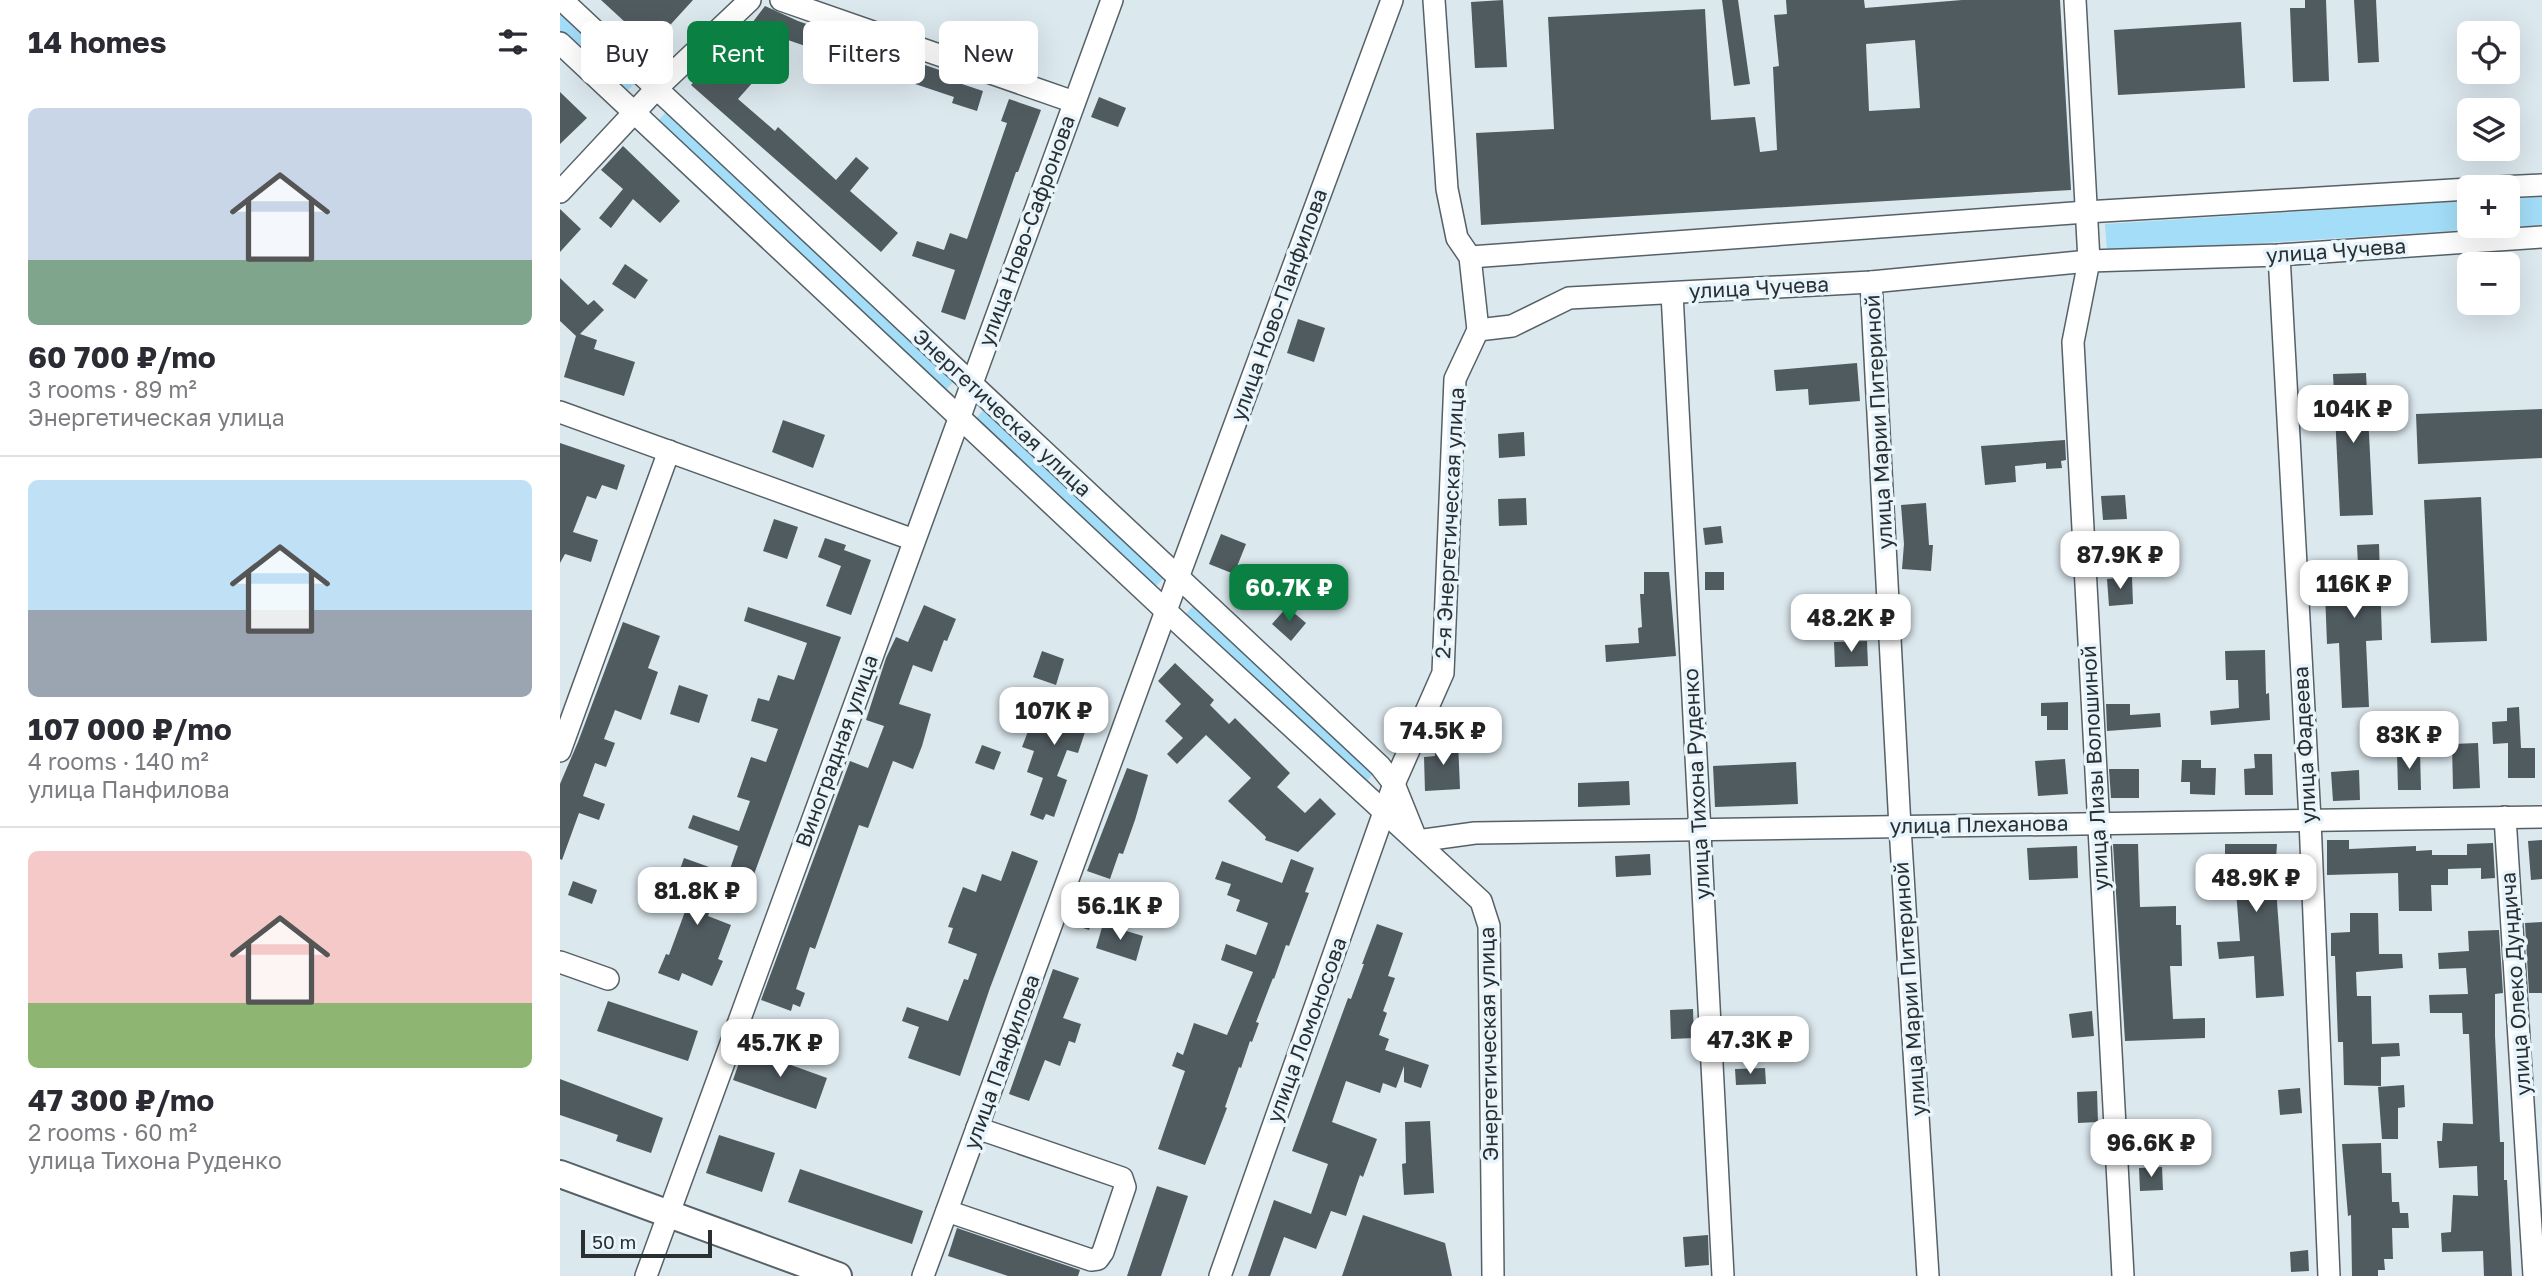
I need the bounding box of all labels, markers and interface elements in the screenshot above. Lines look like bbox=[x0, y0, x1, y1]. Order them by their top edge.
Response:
chip: Buy bbox=[581, 21, 673, 84]
chip: Rent bbox=[687, 21, 789, 84]
chip: Filters bbox=[803, 21, 925, 84]
chip: New bbox=[939, 21, 1038, 84]
map controls bbox=[2457, 21, 2520, 315]
button: locate bbox=[2457, 21, 2520, 84]
icon: filters bbox=[494, 23, 532, 61]
text: 14 homes bbox=[28, 24, 167, 60]
button: layers bbox=[2457, 98, 2520, 161]
street label: улица Ново-Сафронова bbox=[972, 112, 1080, 350]
icon: home bbox=[217, 154, 343, 280]
button: + bbox=[2457, 175, 2520, 238]
street label: улица Ново-Панфилова bbox=[1224, 185, 1332, 424]
street label: улица Чучева bbox=[2265, 232, 2407, 268]
button: − bbox=[2457, 252, 2520, 315]
street label: улица Чучева bbox=[1688, 270, 1830, 304]
street label: улица Марии Питериной bbox=[1858, 294, 1898, 550]
street label: Энергетическая улица bbox=[908, 323, 1097, 502]
text: 60 700 ₽/mo bbox=[28, 339, 216, 375]
text: 3 rooms · 89 m² bbox=[28, 375, 197, 403]
pin: 104K ₽ bbox=[2296, 386, 2410, 445]
street label: 2-я Энергетическая улица bbox=[1429, 387, 1469, 659]
text: 104K ₽ bbox=[2313, 394, 2393, 422]
text: Энергетическая улица bbox=[28, 403, 285, 431]
icon: home bbox=[217, 526, 343, 652]
pin: 87.9K ₽ bbox=[2055, 532, 2185, 591]
text: 87.9K ₽ bbox=[2076, 540, 2164, 568]
pin: 116K ₽ bbox=[2297, 560, 2411, 620]
pin: 60.7K ₽ bbox=[1224, 564, 1354, 624]
text: 116K ₽ bbox=[2316, 569, 2392, 597]
text: 60.7K ₽ bbox=[1245, 573, 1333, 601]
pin: 48.2K ₽ bbox=[1786, 594, 1916, 654]
text: 48.2K ₽ bbox=[1807, 603, 1895, 631]
street label: улица Лизы Волошиной bbox=[2075, 645, 2113, 891]
street label: Виноградная улица bbox=[789, 651, 883, 850]
street label: улица Фадеева bbox=[2287, 666, 2321, 824]
street label: улица Тихона Руденко bbox=[1677, 668, 1715, 900]
pin: 107K ₽ bbox=[997, 688, 1111, 747]
text: 107K ₽ bbox=[1015, 696, 1093, 724]
pin: 74.5K ₽ bbox=[1378, 708, 1508, 767]
text: 107 000 ₽/mo bbox=[28, 711, 232, 747]
pin: 83K ₽ bbox=[2360, 712, 2458, 771]
text: 74.5K ₽ bbox=[1400, 716, 1486, 744]
text: 83K ₽ bbox=[2376, 720, 2442, 748]
text: 4 rooms · 140 m² bbox=[28, 747, 209, 775]
text: улица Панфилова bbox=[28, 775, 230, 803]
street label: улица Плеханова bbox=[1889, 809, 2069, 839]
pin: 48.9K ₽ bbox=[2191, 855, 2321, 914]
street label: улица Марии Питериной bbox=[1887, 861, 1931, 1117]
text: 48.9K ₽ bbox=[2211, 863, 2301, 891]
pin: 81.8K ₽ bbox=[632, 867, 762, 927]
street label: улица Олеко Дундича bbox=[2494, 871, 2536, 1097]
text: 81.8K ₽ bbox=[654, 876, 740, 904]
pin: 56.1K ₽ bbox=[1055, 883, 1185, 942]
text: 56.1K ₽ bbox=[1077, 891, 1163, 919]
icon: home bbox=[217, 897, 343, 1023]
street label: Энергетическая улица bbox=[1473, 927, 1503, 1161]
street label: улица Ломоносова bbox=[1260, 933, 1352, 1126]
street label: улица Панфилова bbox=[957, 971, 1045, 1153]
pin: 47.3K ₽ bbox=[1685, 1016, 1815, 1076]
pin: 45.7K ₽ bbox=[715, 1020, 845, 1079]
text: 47.3K ₽ bbox=[1707, 1025, 1793, 1053]
text: 45.7K ₽ bbox=[737, 1028, 823, 1056]
text: 47 300 ₽/mo bbox=[28, 1082, 214, 1118]
text: 2 rooms · 60 m² bbox=[28, 1118, 197, 1146]
pin: 96.6K ₽ bbox=[2086, 1120, 2216, 1179]
text: 96.6K ₽ bbox=[2106, 1128, 2196, 1156]
text: улица Тихона Руденко bbox=[28, 1146, 282, 1174]
scale bar bbox=[581, 1227, 712, 1259]
text: 50 m bbox=[592, 1230, 636, 1253]

